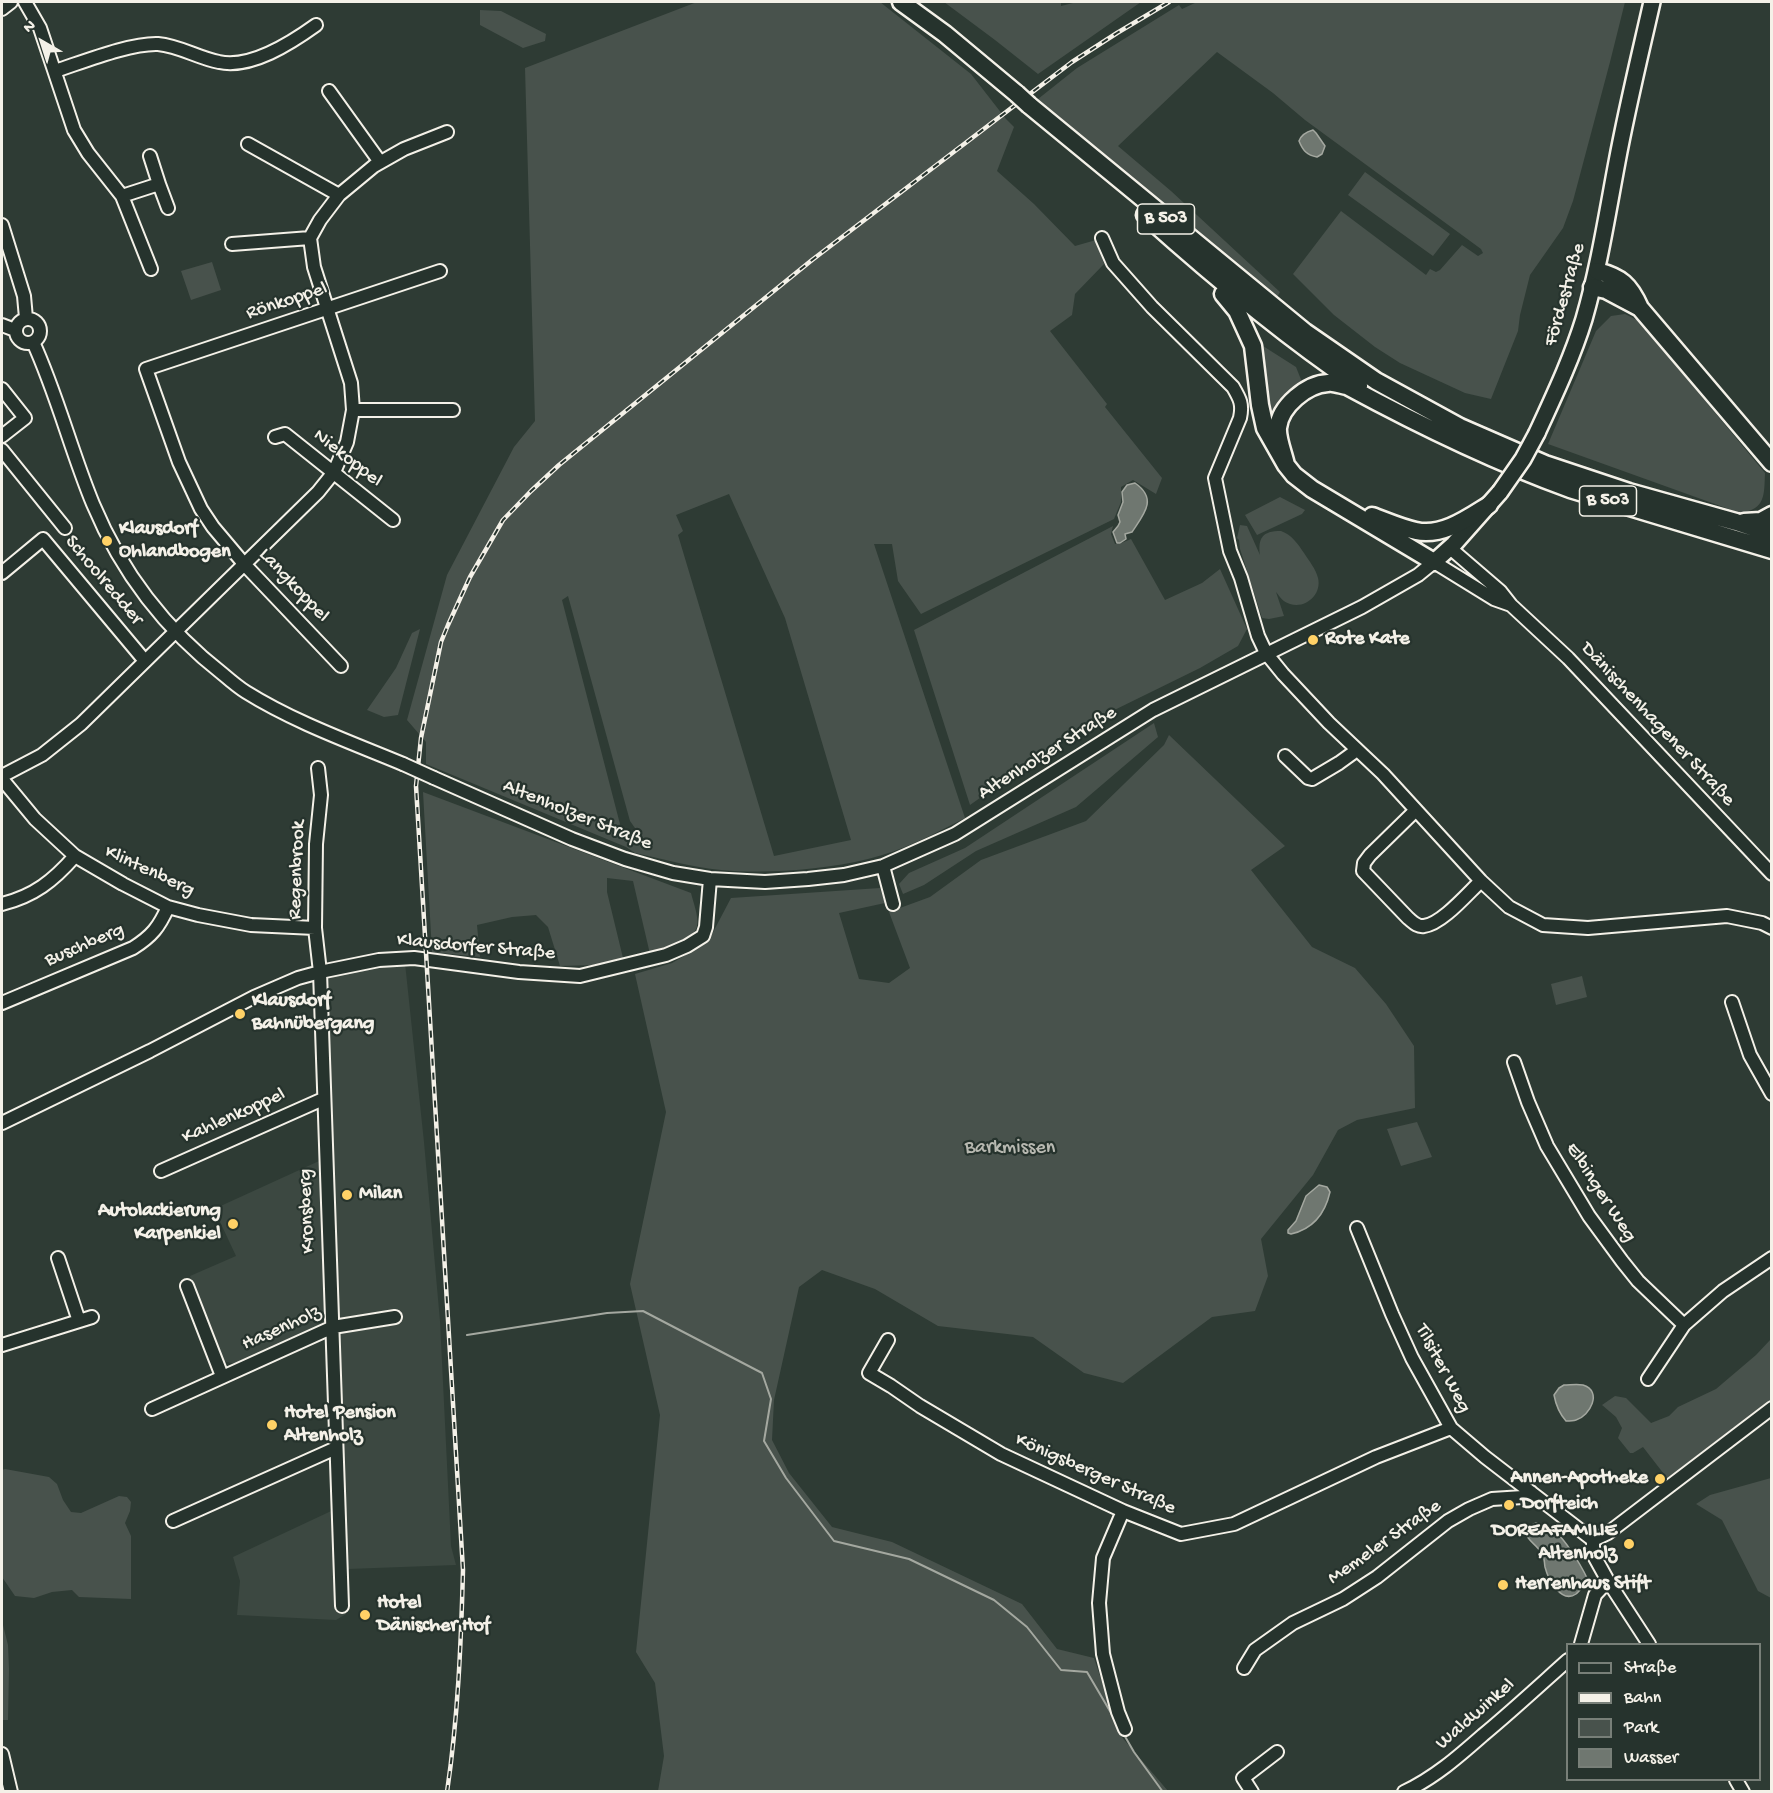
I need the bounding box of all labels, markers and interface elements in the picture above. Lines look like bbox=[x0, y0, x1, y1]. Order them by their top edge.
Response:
north arrow bbox=[12, 12, 72, 72]
text: N bbox=[20, 17, 40, 38]
road number: B 503 bbox=[1138, 204, 1194, 234]
street label: Fördestraße bbox=[1540, 241, 1592, 349]
street label: Rönkoppel bbox=[243, 278, 331, 326]
street label: Niekoppel bbox=[308, 424, 386, 494]
road number: B 503 bbox=[1580, 486, 1636, 516]
place label: Klausdorf Ohlandbogen bbox=[119, 518, 231, 565]
street label: Schoolredder bbox=[58, 531, 148, 631]
marker: Klausdorf Ohlandbogen bbox=[100, 534, 114, 548]
street label: Langkoppel bbox=[253, 544, 333, 628]
place label: Rote Kate bbox=[1325, 628, 1410, 652]
marker: Rote Kate bbox=[1306, 633, 1320, 647]
street label: Dänischenhagener Straße bbox=[1575, 638, 1739, 812]
street label: Altenholzer Straße bbox=[974, 702, 1122, 806]
street label: Altenholzer Straße bbox=[499, 775, 655, 857]
street label: Regenbrook bbox=[284, 820, 312, 920]
street label: Klintenberg bbox=[100, 841, 198, 903]
street label: Buschberg bbox=[42, 919, 128, 973]
street label: Klausdorfer Straße bbox=[396, 929, 556, 967]
place label: Klausdorf Bahnübergang bbox=[252, 990, 374, 1037]
marker: Klausdorf Bahnübergang bbox=[233, 1007, 247, 1021]
street label: Kahlenkoppel bbox=[179, 1084, 289, 1150]
park label: Barkmissen bbox=[965, 1137, 1055, 1161]
street label: Elbinger Weg bbox=[1559, 1139, 1641, 1247]
street label: Kronsberg bbox=[295, 1168, 321, 1254]
place label: Milan bbox=[359, 1183, 402, 1207]
marker: Milan bbox=[340, 1188, 354, 1202]
place label: Autolackierung Karpenkiel bbox=[98, 1200, 221, 1247]
marker: Autolackierung Karpenkiel bbox=[226, 1217, 240, 1231]
street label: Hasenholz bbox=[239, 1301, 325, 1357]
street label: Tilsiter Weg bbox=[1409, 1320, 1475, 1418]
place label: Hotel Pension Altenholz bbox=[284, 1402, 396, 1449]
marker: Hotel Pension Altenholz bbox=[265, 1418, 279, 1432]
street label: Königsberger Straße bbox=[1011, 1429, 1179, 1521]
place label: Annen-Apotheke bbox=[1511, 1467, 1648, 1491]
marker: Annen-Apotheke bbox=[1653, 1472, 1667, 1486]
place label: Dorfteich bbox=[1521, 1493, 1598, 1517]
street label: Memeler Straße bbox=[1323, 1495, 1447, 1591]
marker: Dorfteich bbox=[1502, 1498, 1516, 1512]
place label: DOREAFAMILIE Altenholz bbox=[1492, 1520, 1617, 1567]
marker: DOREAFAMILIE Altenholz bbox=[1622, 1537, 1636, 1551]
place label: Herrenhaus Stift bbox=[1515, 1573, 1650, 1597]
marker: Herrenhaus Stift bbox=[1496, 1578, 1510, 1592]
place label: Hotel Dänischer Hof bbox=[377, 1592, 490, 1639]
marker: Hotel Dänischer Hof bbox=[358, 1608, 372, 1622]
legend bbox=[1566, 1643, 1761, 1781]
text: Straße bbox=[1624, 1658, 1676, 1679]
street label: Waldwinkel bbox=[1431, 1674, 1521, 1756]
text: Bahn bbox=[1624, 1688, 1661, 1709]
text: Park bbox=[1624, 1718, 1658, 1739]
text: Wasser bbox=[1624, 1748, 1678, 1769]

